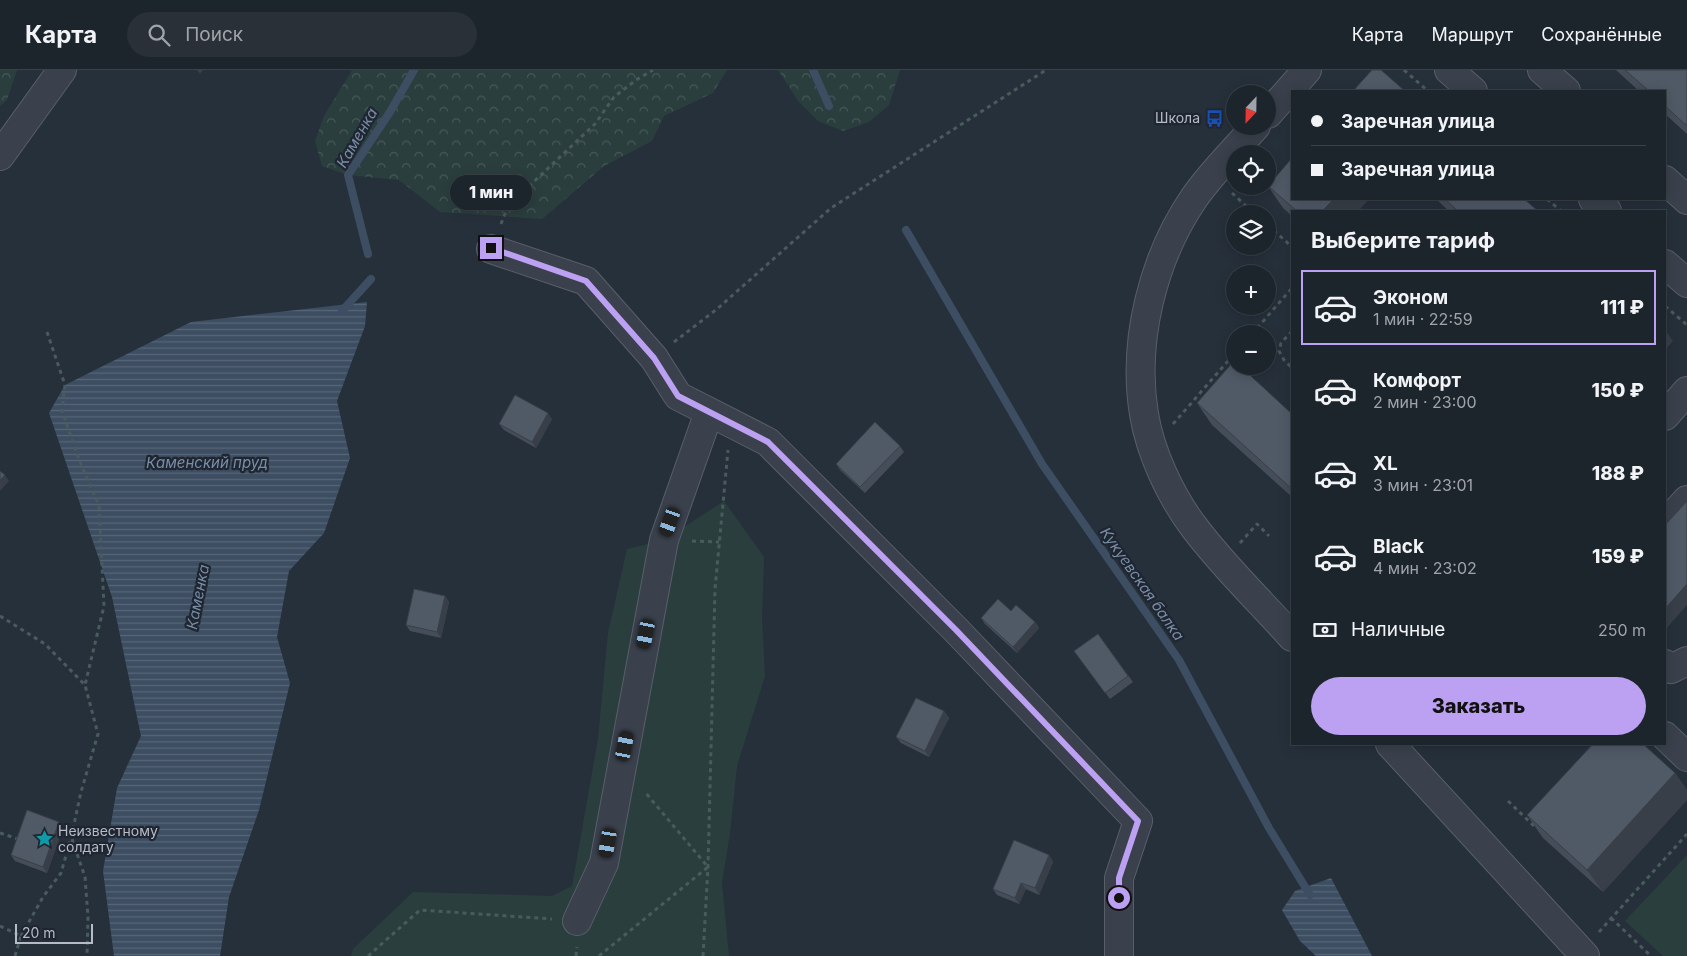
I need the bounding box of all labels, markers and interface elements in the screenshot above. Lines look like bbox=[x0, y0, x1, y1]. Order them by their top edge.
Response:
search box bbox=[127, 12, 477, 57]
text: Карта bbox=[25, 20, 97, 49]
icon: search bbox=[145, 21, 173, 49]
text: Поиск bbox=[185, 23, 243, 46]
text: Карта bbox=[1352, 24, 1404, 45]
text: Маршрут bbox=[1432, 24, 1513, 45]
text: Сохранённые bbox=[1541, 24, 1662, 45]
north arrow bbox=[1226, 85, 1276, 135]
map controls bbox=[1226, 85, 1276, 375]
water label: Каменка bbox=[332, 105, 381, 171]
bus stop icon: Школа bbox=[1204, 108, 1224, 128]
place label: Школа bbox=[1155, 109, 1200, 126]
text: Заречная улица bbox=[1341, 110, 1495, 133]
button: locate bbox=[1226, 145, 1276, 195]
text: Заречная улица bbox=[1341, 158, 1495, 181]
callout: 1 мин bbox=[450, 176, 532, 210]
text: 1 мин bbox=[469, 182, 513, 202]
button: layers bbox=[1226, 205, 1276, 255]
text: Выберите тариф bbox=[1311, 227, 1495, 253]
route end bbox=[480, 237, 502, 259]
button: + bbox=[1226, 265, 1276, 315]
icon: car bbox=[1313, 285, 1358, 330]
text: Эконом bbox=[1373, 286, 1448, 309]
text: 111 ₽ bbox=[1600, 296, 1644, 319]
text: 1 мин · 22:59 bbox=[1373, 309, 1473, 329]
button: − bbox=[1226, 325, 1276, 375]
icon: car bbox=[1313, 368, 1358, 413]
text: Комфорт bbox=[1373, 369, 1461, 392]
text: 150 ₽ bbox=[1592, 379, 1644, 402]
text: 2 мин · 23:00 bbox=[1373, 392, 1477, 412]
icon: car bbox=[1313, 451, 1358, 496]
text: XL bbox=[1373, 452, 1398, 475]
water label: Каменский пруд bbox=[146, 453, 268, 472]
text: 188 ₽ bbox=[1592, 462, 1644, 485]
text: 3 мин · 23:01 bbox=[1373, 475, 1473, 495]
car bbox=[657, 505, 682, 539]
water label: Кукуевская балка bbox=[1096, 523, 1189, 644]
icon: car bbox=[1313, 534, 1358, 579]
text: Black bbox=[1373, 535, 1424, 558]
text: 159 ₽ bbox=[1592, 545, 1644, 568]
text: 4 мин · 23:02 bbox=[1373, 558, 1477, 578]
water label: Каменка bbox=[182, 563, 213, 631]
icon: cash bbox=[1311, 616, 1339, 644]
car bbox=[635, 618, 656, 650]
text: Наличные bbox=[1351, 618, 1445, 641]
text: 250 m bbox=[1598, 620, 1646, 640]
button: Заказать bbox=[1311, 677, 1646, 735]
car bbox=[614, 730, 635, 762]
place label: Неизвестному солдату bbox=[58, 822, 158, 855]
car bbox=[598, 827, 617, 859]
place icon: Неизвестному солдату bbox=[34, 829, 54, 849]
route start bbox=[1108, 887, 1130, 909]
scale bar bbox=[15, 921, 92, 944]
text: 20 m bbox=[22, 924, 56, 941]

